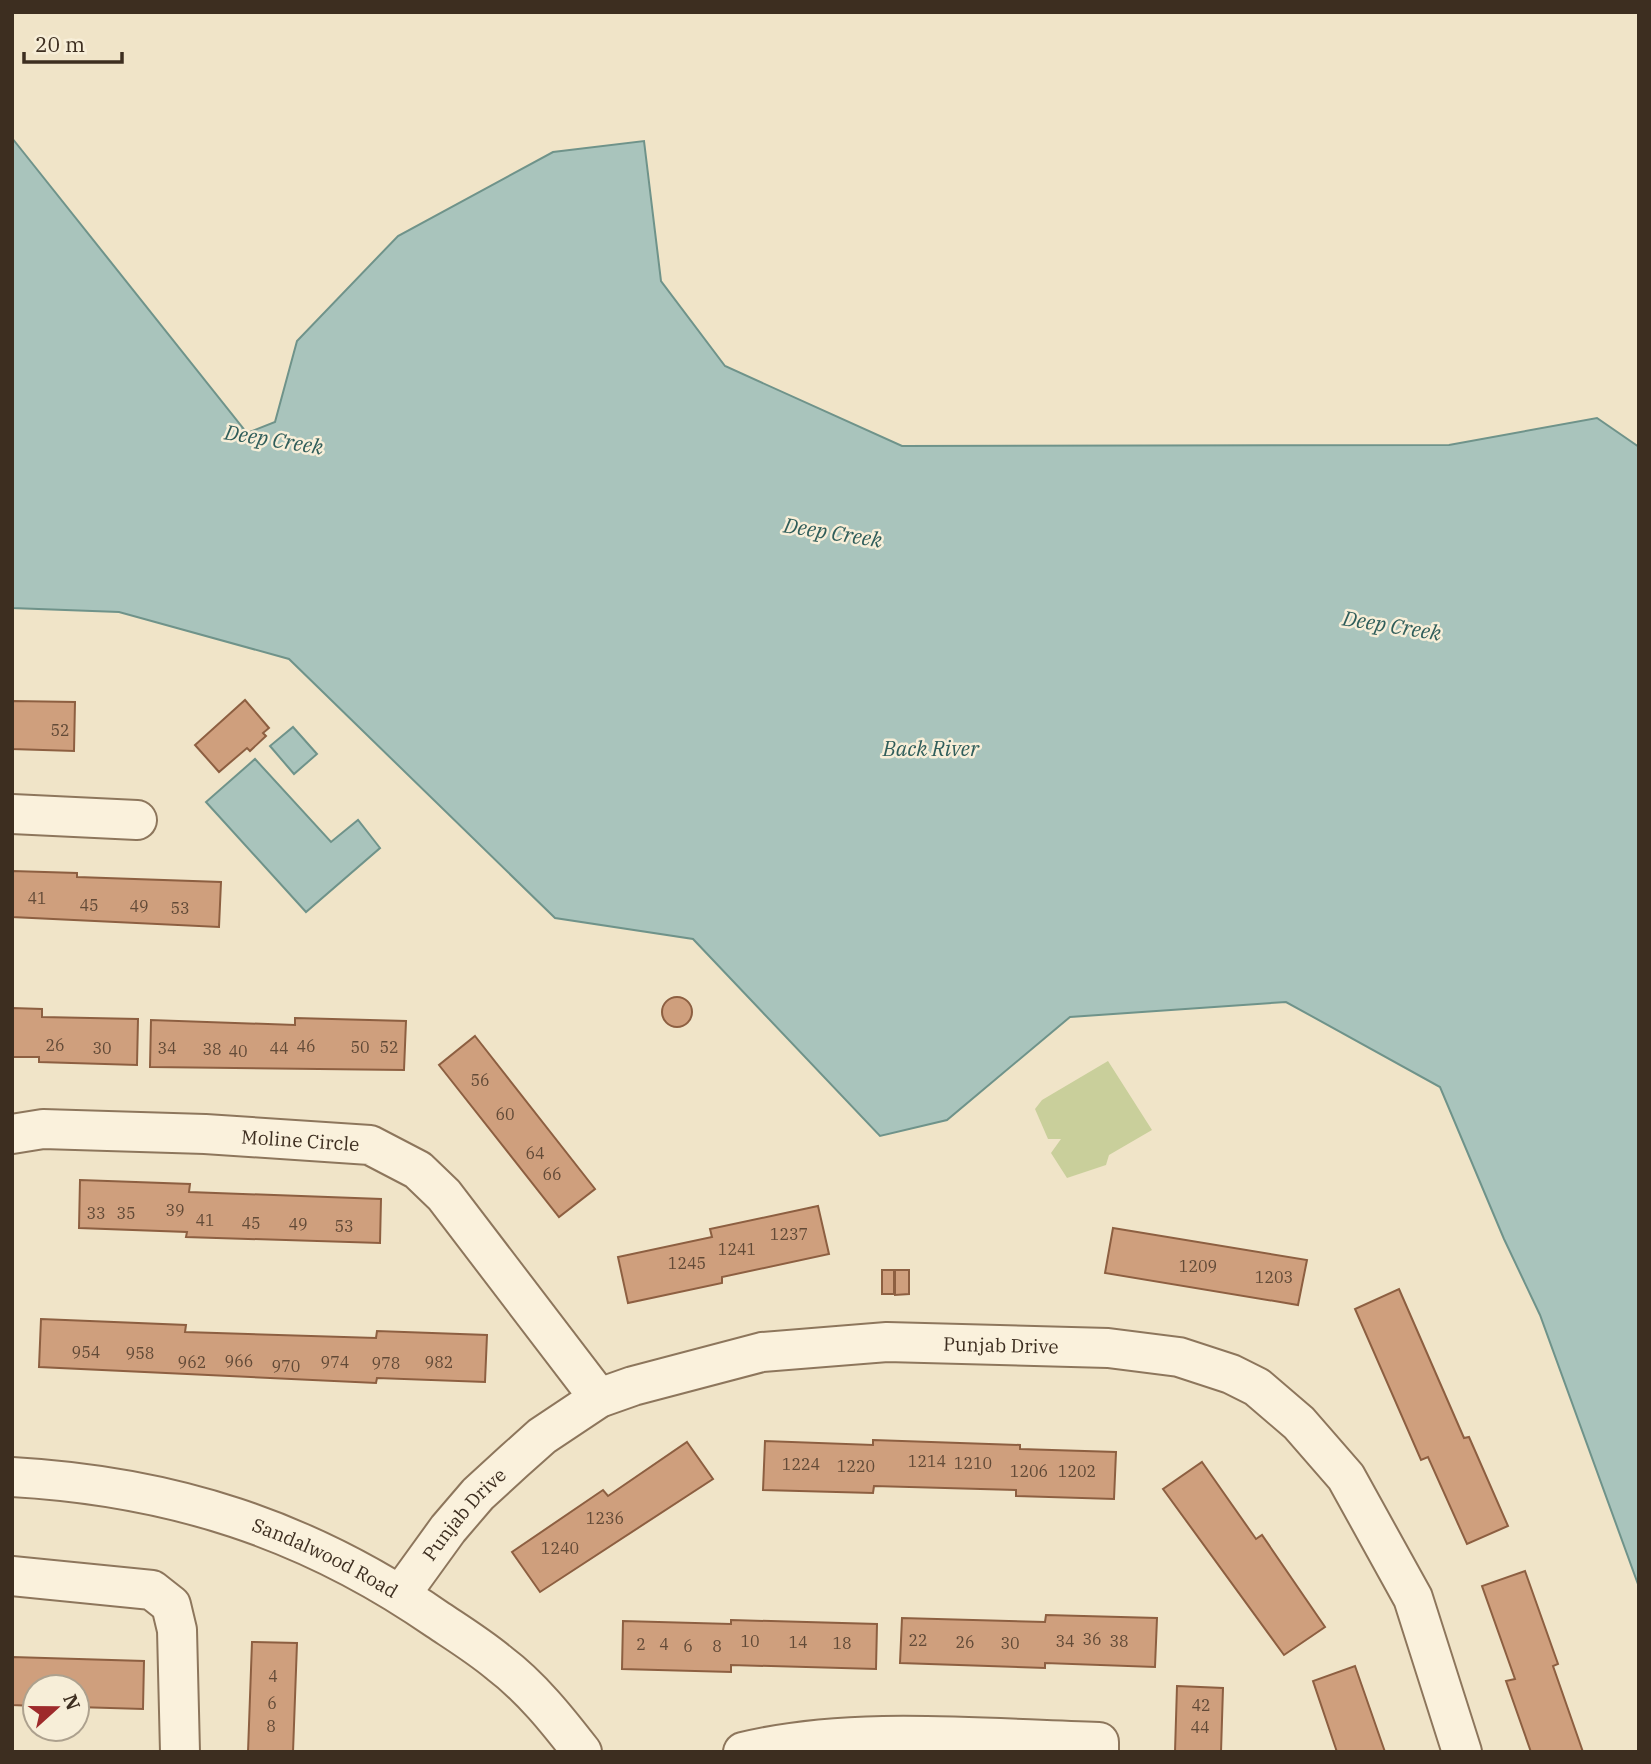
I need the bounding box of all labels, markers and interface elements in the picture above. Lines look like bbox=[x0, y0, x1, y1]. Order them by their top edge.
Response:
scale bar bbox=[24, 21, 122, 65]
text: 20 m bbox=[35, 30, 85, 58]
water label: Deep Creek bbox=[222, 417, 326, 461]
water label: Deep Creek bbox=[781, 510, 885, 554]
water label: Deep Creek bbox=[1340, 603, 1444, 647]
house number: 52 bbox=[50, 720, 70, 740]
water label: Back River bbox=[882, 734, 980, 762]
house number: 41 bbox=[27, 888, 47, 908]
house number: 45 bbox=[79, 895, 99, 915]
house number: 49 bbox=[129, 896, 149, 916]
house number: 53 bbox=[170, 898, 190, 918]
house number: 26 bbox=[45, 1035, 65, 1055]
house number: 46 bbox=[296, 1036, 316, 1056]
house number: 50 bbox=[350, 1037, 370, 1057]
house number: 52 bbox=[379, 1037, 399, 1057]
house number: 30 bbox=[92, 1038, 112, 1058]
house number: 34 bbox=[157, 1038, 177, 1058]
house number: 44 bbox=[269, 1038, 289, 1058]
house number: 38 bbox=[202, 1039, 222, 1059]
house number: 40 bbox=[228, 1041, 248, 1061]
house number: 56 bbox=[470, 1070, 490, 1090]
house number: 60 bbox=[495, 1104, 515, 1124]
street label: Moline Circle bbox=[241, 1124, 360, 1156]
house number: 64 bbox=[525, 1143, 545, 1163]
house number: 66 bbox=[542, 1164, 562, 1184]
house number: 39 bbox=[165, 1200, 185, 1220]
house number: 33 bbox=[86, 1203, 106, 1223]
house number: 35 bbox=[116, 1203, 136, 1223]
house number: 41 bbox=[195, 1210, 215, 1230]
house number: 45 bbox=[241, 1213, 261, 1233]
house number: 49 bbox=[288, 1214, 308, 1234]
house number: 53 bbox=[334, 1216, 354, 1236]
house number: 1237 bbox=[770, 1224, 808, 1244]
house number: 1241 bbox=[718, 1239, 756, 1259]
house number: 1245 bbox=[668, 1253, 706, 1273]
house number: 1209 bbox=[1179, 1256, 1217, 1276]
house number: 1203 bbox=[1255, 1267, 1293, 1287]
street label: Punjab Drive bbox=[943, 1332, 1059, 1359]
house number: 954 bbox=[72, 1342, 100, 1362]
house number: 958 bbox=[126, 1343, 154, 1363]
house number: 966 bbox=[225, 1351, 253, 1371]
house number: 962 bbox=[178, 1352, 206, 1372]
house number: 974 bbox=[321, 1352, 349, 1372]
house number: 982 bbox=[425, 1352, 453, 1372]
house number: 978 bbox=[372, 1353, 400, 1373]
house number: 970 bbox=[272, 1356, 300, 1376]
house number: 1214 bbox=[908, 1451, 946, 1471]
house number: 1210 bbox=[954, 1453, 992, 1473]
house number: 1224 bbox=[782, 1454, 820, 1474]
house number: 1220 bbox=[837, 1456, 875, 1476]
house number: 1206 bbox=[1010, 1461, 1048, 1481]
house number: 1202 bbox=[1058, 1461, 1096, 1481]
street label: Punjab Drive bbox=[417, 1463, 511, 1565]
house number: 1236 bbox=[586, 1508, 624, 1528]
street label: Sandalwood Road bbox=[249, 1513, 402, 1603]
house number: 1240 bbox=[541, 1538, 579, 1558]
house number: 36 bbox=[1082, 1629, 1102, 1649]
house number: 22 bbox=[908, 1630, 928, 1650]
house number: 10 bbox=[740, 1631, 760, 1651]
house number: 34 bbox=[1055, 1631, 1075, 1651]
house number: 38 bbox=[1109, 1631, 1129, 1651]
house number: 14 bbox=[788, 1632, 808, 1652]
house number: 26 bbox=[955, 1632, 975, 1652]
house number: 18 bbox=[832, 1633, 852, 1653]
house number: 30 bbox=[1000, 1633, 1020, 1653]
house number: 2 bbox=[636, 1634, 646, 1654]
house number: 4 bbox=[659, 1634, 669, 1654]
house number: 6 bbox=[683, 1636, 693, 1656]
house number: 8 bbox=[712, 1636, 722, 1656]
house number: 4 bbox=[268, 1666, 278, 1686]
north arrow bbox=[21, 1673, 91, 1743]
text: N bbox=[58, 1691, 86, 1713]
house number: 6 bbox=[267, 1693, 277, 1713]
house number: 42 bbox=[1191, 1695, 1211, 1715]
house number: 8 bbox=[266, 1716, 276, 1736]
house number: 44 bbox=[1190, 1717, 1210, 1737]

